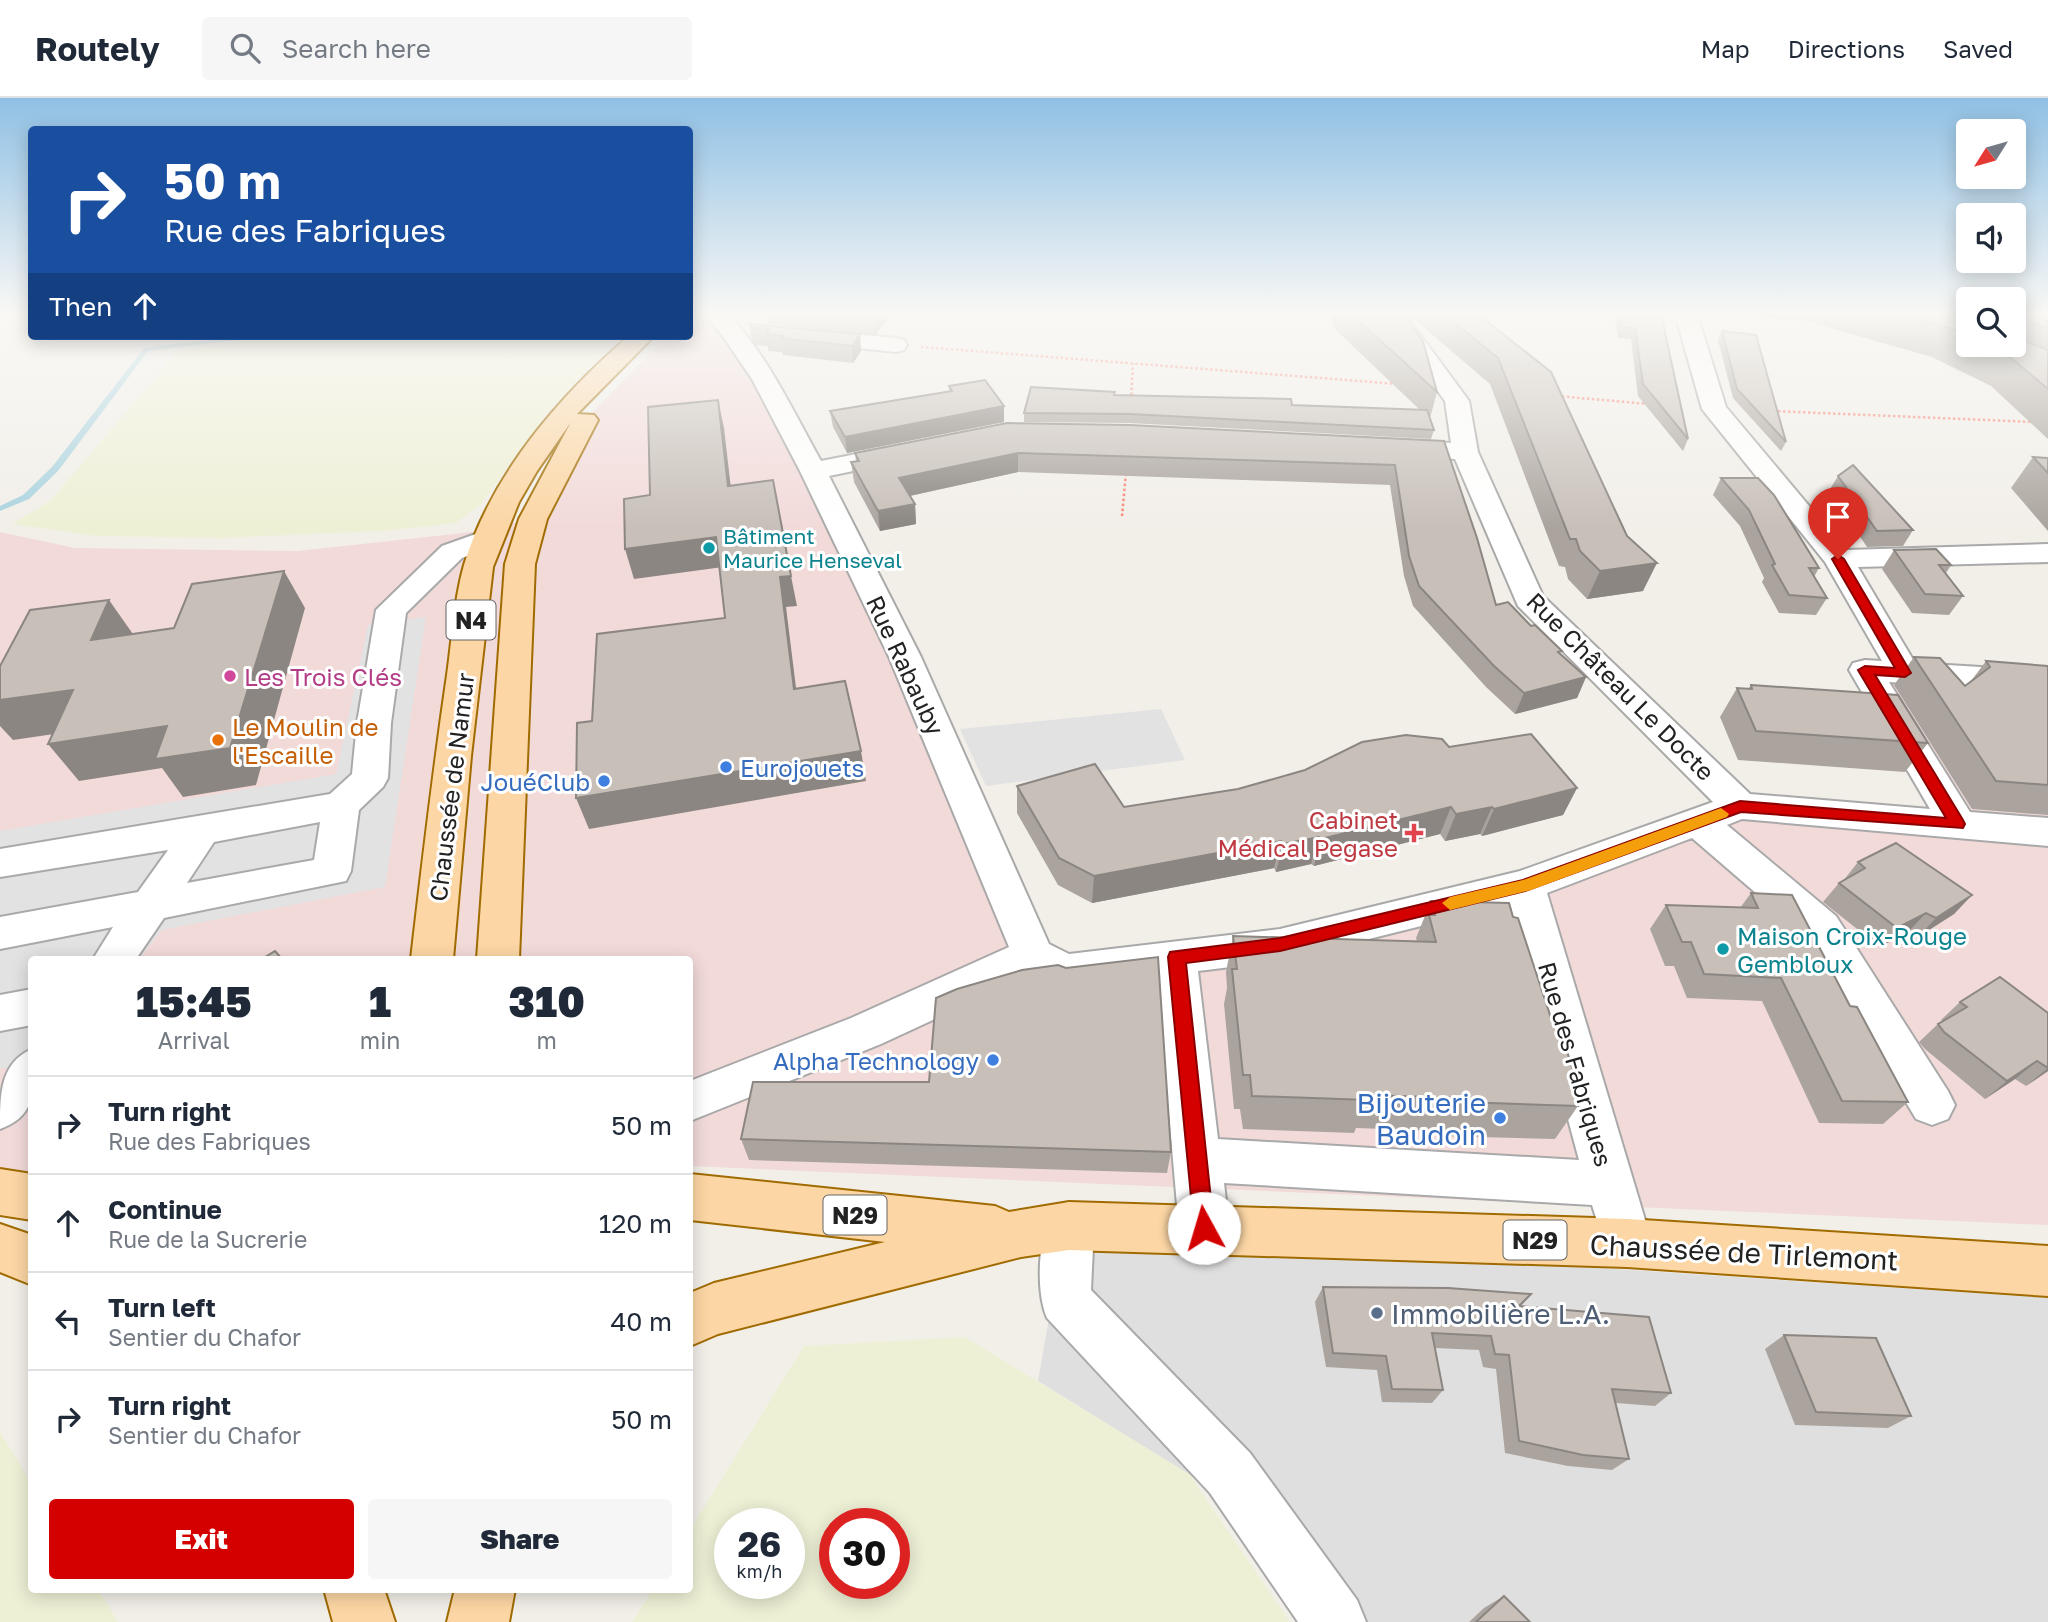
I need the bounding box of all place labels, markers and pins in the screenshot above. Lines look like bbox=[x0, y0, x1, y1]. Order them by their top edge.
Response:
pin bbox=[1808, 487, 1868, 559]
place label: Bâtiment Maurice Henseval bbox=[723, 523, 902, 573]
marker: Bâtiment Maurice Henseval bbox=[701, 540, 717, 556]
place label: Les Trois Clés bbox=[244, 662, 402, 691]
marker: Les Trois Clés bbox=[222, 668, 238, 684]
place label: Le Moulin de l'Escaille bbox=[232, 712, 378, 769]
marker: Le Moulin de l'Escaille bbox=[210, 732, 226, 748]
place label: Eurojouets bbox=[740, 753, 864, 782]
marker: Eurojouets bbox=[718, 759, 734, 775]
place label: JouéClub bbox=[481, 767, 590, 796]
marker: JouéClub bbox=[596, 773, 612, 789]
place label: Cabinet Médical Pegase bbox=[1218, 805, 1398, 862]
marker: Cabinet Médical Pegase bbox=[1404, 823, 1424, 843]
place label: Maison Croix-Rouge Gembloux bbox=[1737, 921, 1967, 978]
marker: Maison Croix-Rouge Gembloux bbox=[1715, 941, 1731, 957]
place label: Alpha Technology bbox=[773, 1046, 979, 1075]
marker: Alpha Technology bbox=[985, 1052, 1001, 1068]
place label: Bijouterie Baudoin bbox=[1356, 1086, 1486, 1151]
marker: Bijouterie Baudoin bbox=[1492, 1110, 1508, 1126]
place label: Immobilière L.A. bbox=[1391, 1297, 1610, 1330]
marker: Immobilière L.A. bbox=[1369, 1305, 1385, 1321]

